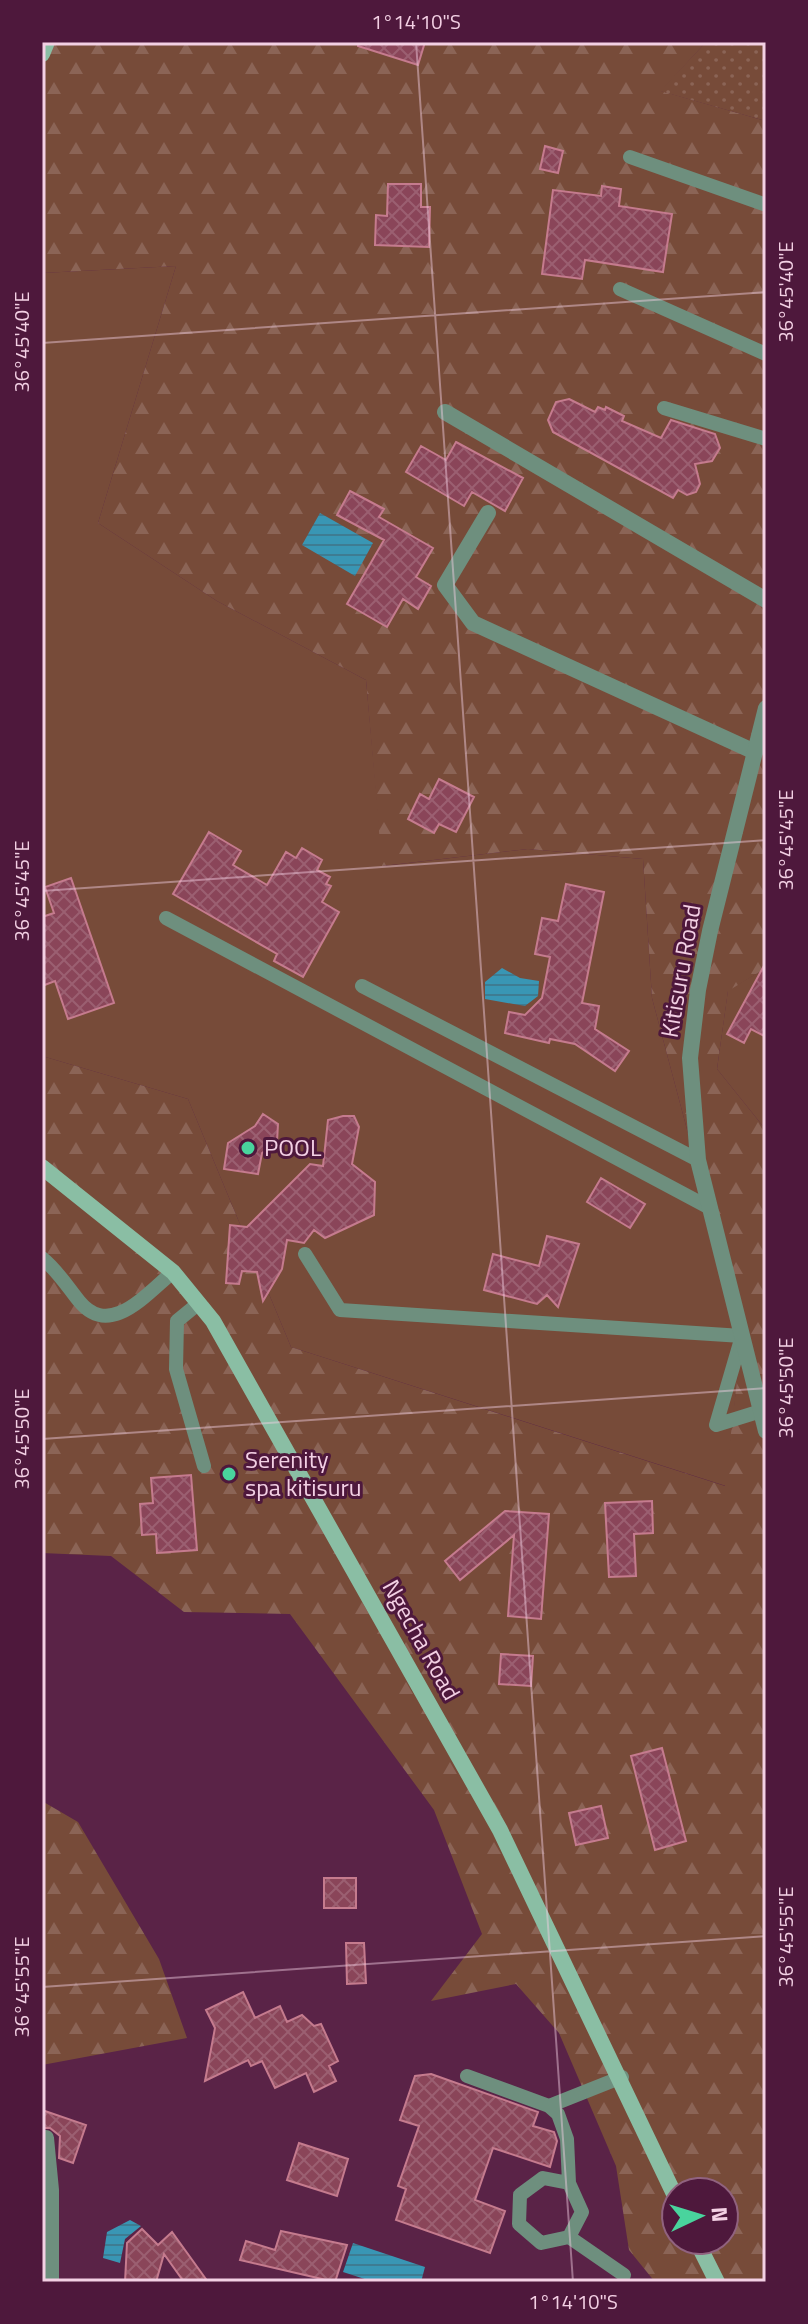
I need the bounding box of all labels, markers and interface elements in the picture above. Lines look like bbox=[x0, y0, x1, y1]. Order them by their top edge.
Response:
text: 1°14'10"S bbox=[371, 6, 461, 37]
text: 36°45'40"E bbox=[770, 241, 801, 343]
text: 36°45'40"E bbox=[6, 291, 37, 393]
text: 36°45'45"E bbox=[770, 789, 801, 891]
text: 36°45'45"E bbox=[6, 840, 37, 942]
street label: Kitisuru Road bbox=[651, 901, 709, 1040]
place label: POOL bbox=[264, 1129, 322, 1165]
marker: POOL bbox=[239, 1139, 257, 1157]
text: 36°45'50"E bbox=[770, 1337, 801, 1439]
text: 36°45'50"E bbox=[6, 1388, 37, 1490]
place label: Serenity spa kitisuru bbox=[245, 1441, 362, 1505]
marker: Serenity spa kitisuru bbox=[220, 1465, 238, 1483]
street label: Ngecha Road bbox=[374, 1573, 470, 1706]
text: 36°45'55"E bbox=[770, 1886, 801, 1988]
text: 36°45'55"E bbox=[6, 1936, 37, 2038]
north arrow bbox=[660, 2176, 740, 2256]
text: N bbox=[702, 2206, 737, 2223]
text: 1°14'10"S bbox=[528, 2286, 618, 2317]

